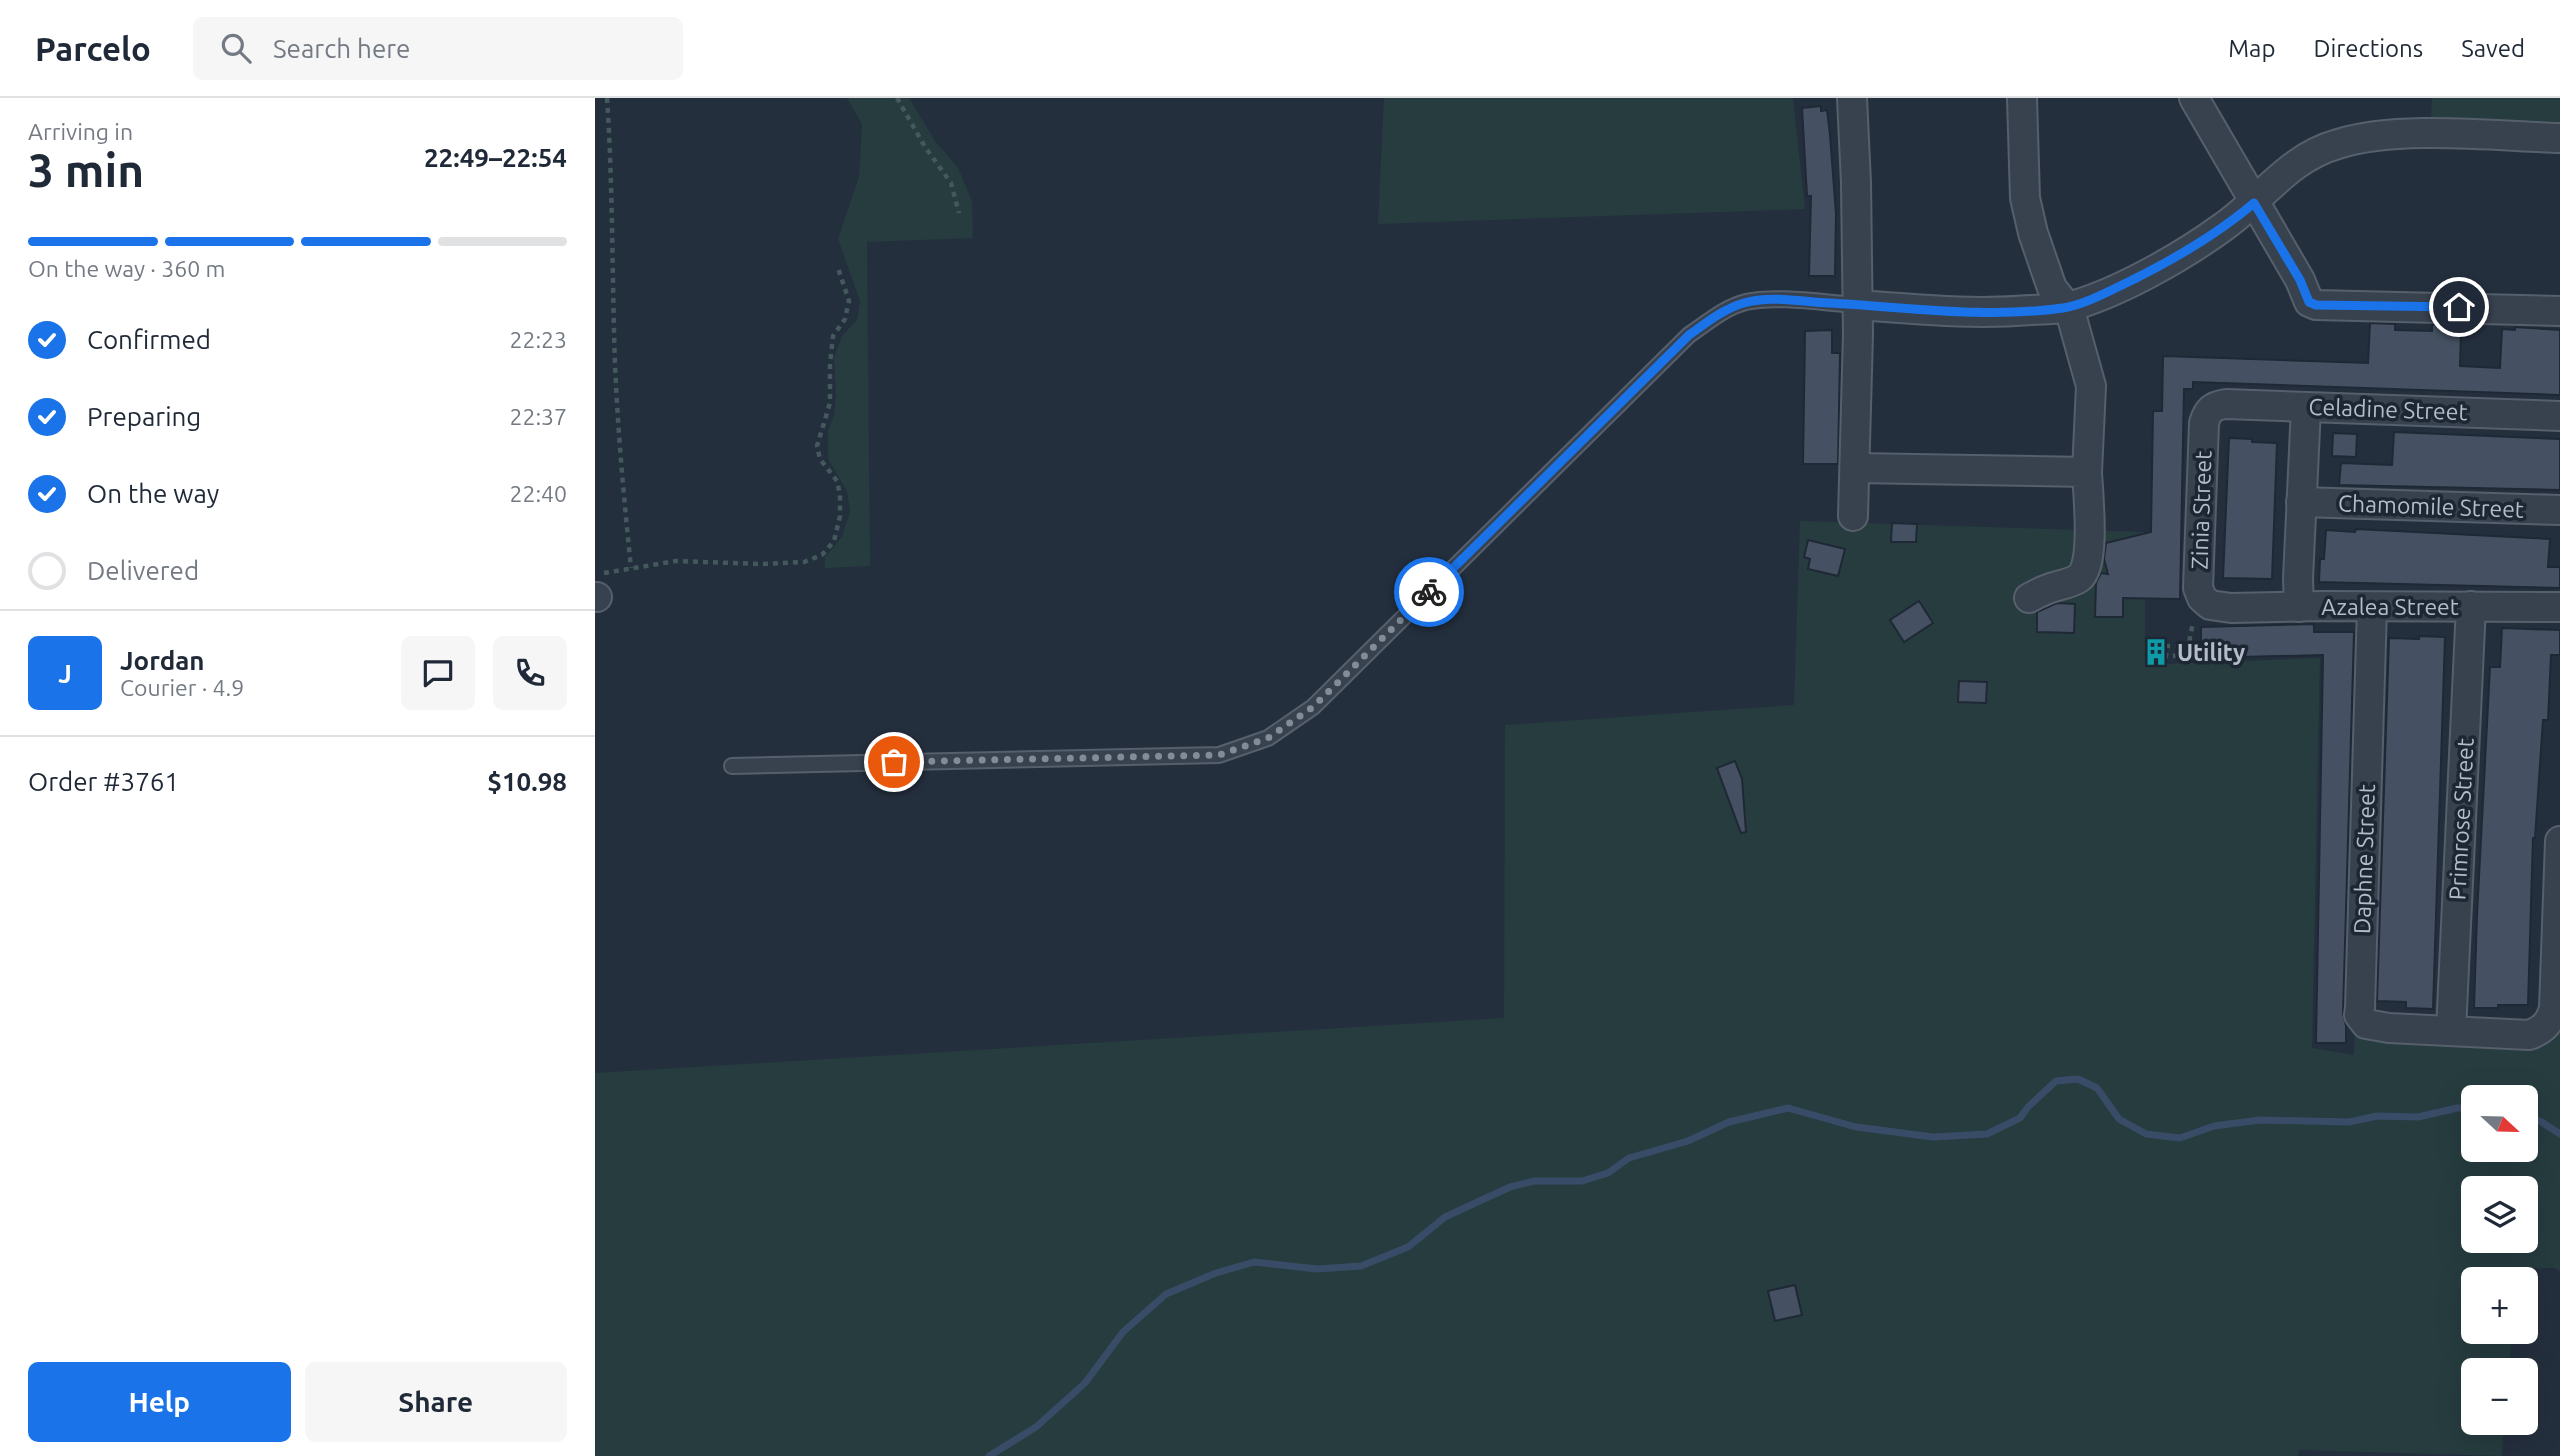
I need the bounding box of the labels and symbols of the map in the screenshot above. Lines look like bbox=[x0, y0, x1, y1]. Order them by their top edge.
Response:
pin bbox=[2429, 277, 2489, 337]
street label: Celadine Street bbox=[2308, 394, 2468, 424]
street label: Zinia Street bbox=[2186, 450, 2216, 570]
street label: Chamomile Street bbox=[2338, 490, 2524, 522]
courier bbox=[1394, 557, 1464, 627]
street label: Azalea Street bbox=[2321, 594, 2459, 619]
building icon: Utility bbox=[2141, 637, 2171, 667]
place label: Utility bbox=[2177, 640, 2245, 665]
pin bbox=[864, 732, 924, 792]
street label: Primrose Street bbox=[2444, 737, 2478, 901]
street label: Daphne Street bbox=[2349, 784, 2379, 934]
north arrow bbox=[2461, 1085, 2537, 1162]

